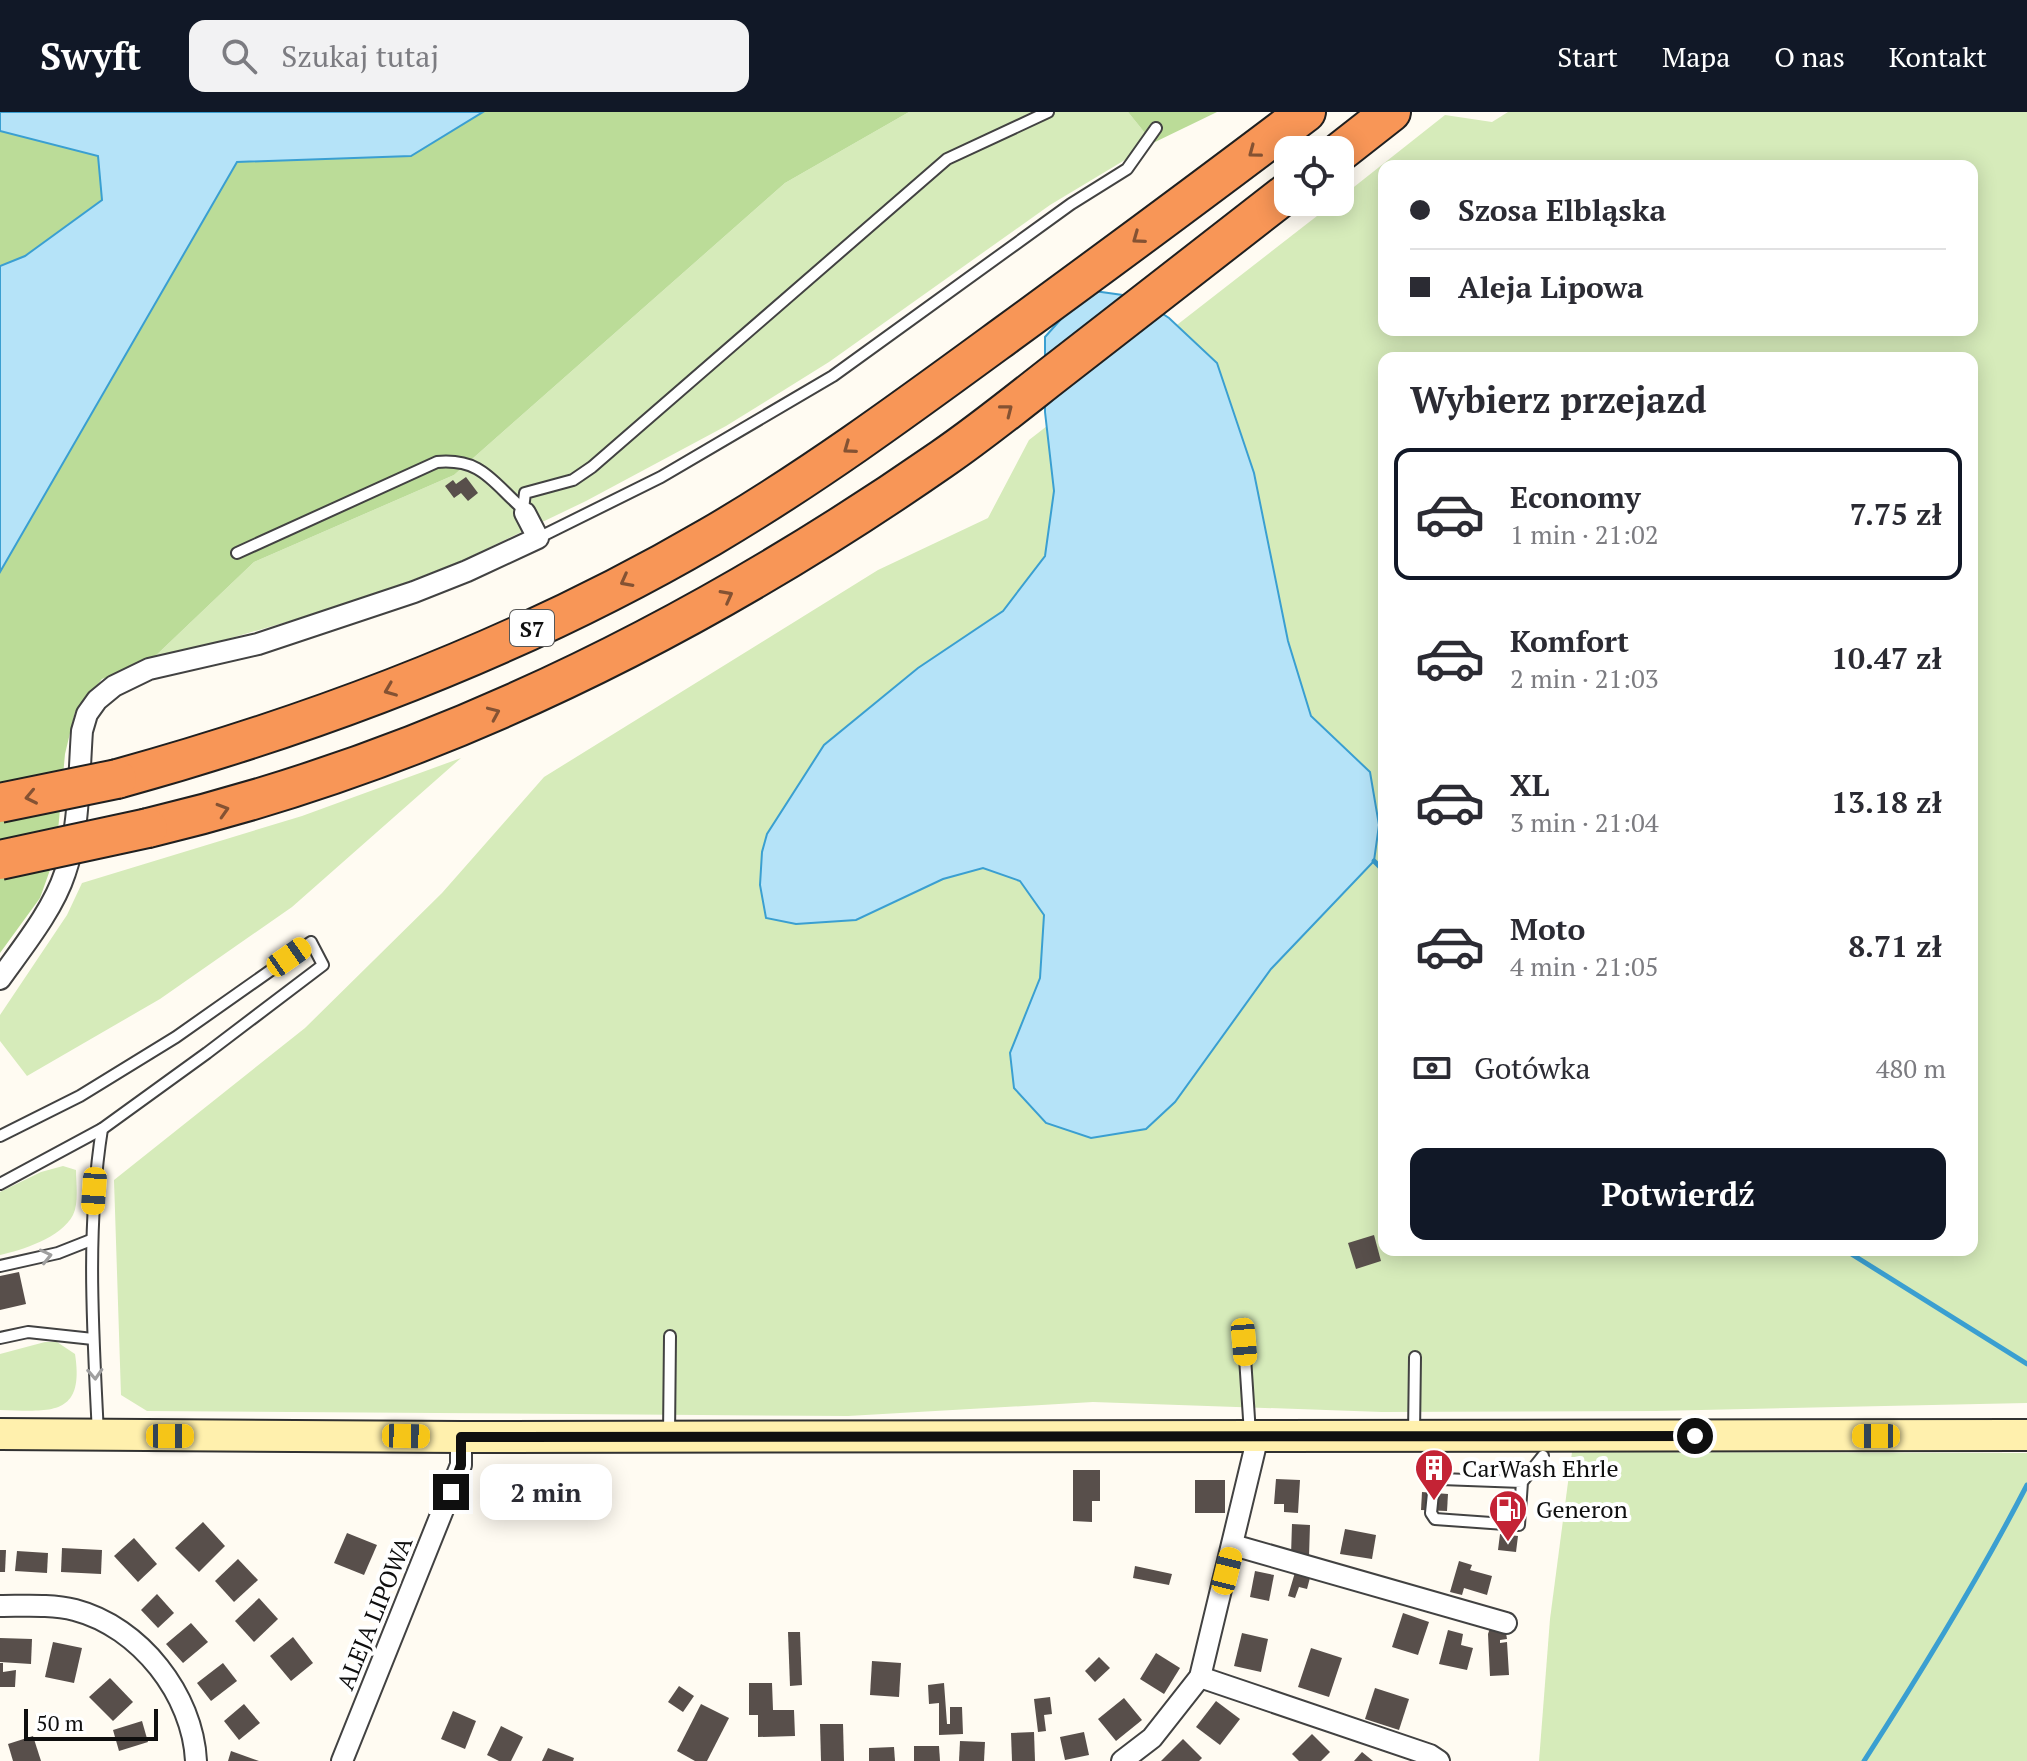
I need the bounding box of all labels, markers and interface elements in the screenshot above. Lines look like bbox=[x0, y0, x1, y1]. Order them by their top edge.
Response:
search box bbox=[189, 20, 749, 92]
text: Swyft bbox=[40, 31, 141, 81]
icon: search bbox=[217, 34, 261, 78]
text: Szukaj tutaj bbox=[281, 36, 439, 76]
text: Start bbox=[1557, 38, 1618, 75]
text: Mapa bbox=[1662, 38, 1730, 75]
text: O nas bbox=[1774, 38, 1845, 75]
text: Kontakt bbox=[1889, 38, 1987, 75]
map controls bbox=[1274, 136, 1354, 216]
button: locate bbox=[1274, 136, 1354, 216]
one-way arrow bbox=[1248, 142, 1262, 156]
text: Szosa Elbląska bbox=[1458, 190, 1666, 230]
one-way arrow bbox=[1132, 228, 1147, 243]
text: Aleja Lipowa bbox=[1458, 267, 1644, 307]
text: Wybierz przejazd bbox=[1410, 376, 1707, 423]
one-way arrow bbox=[998, 405, 1013, 419]
one-way arrow bbox=[844, 438, 858, 453]
text: Economy bbox=[1510, 477, 1641, 517]
icon: car bbox=[1414, 478, 1486, 550]
text: 7.75 zł bbox=[1850, 494, 1942, 534]
text: 1 min · 21:02 bbox=[1510, 517, 1659, 551]
one-way arrow bbox=[620, 572, 635, 587]
one-way arrow bbox=[718, 591, 733, 606]
road number: S7 bbox=[510, 610, 554, 646]
text: Komfort bbox=[1510, 621, 1629, 661]
icon: car bbox=[1414, 622, 1486, 694]
text: 10.47 zł bbox=[1831, 638, 1942, 678]
text: 2 min · 21:03 bbox=[1510, 661, 1659, 695]
one-way arrow bbox=[384, 680, 398, 697]
one-way arrow bbox=[486, 706, 501, 722]
text: XL bbox=[1510, 765, 1549, 805]
icon: car bbox=[1414, 766, 1486, 838]
text: 13.18 zł bbox=[1831, 782, 1942, 822]
one-way arrow bbox=[25, 788, 38, 805]
one-way arrow bbox=[216, 803, 230, 819]
text: 3 min · 21:04 bbox=[1510, 805, 1659, 839]
text: Moto bbox=[1510, 909, 1585, 949]
icon: car bbox=[1414, 910, 1486, 982]
text: 8.71 zł bbox=[1848, 926, 1942, 966]
car bbox=[262, 933, 316, 981]
text: 4 min · 21:05 bbox=[1510, 949, 1659, 983]
icon: cash bbox=[1410, 1046, 1454, 1090]
text: Gotówka bbox=[1474, 1048, 1591, 1088]
text: 480 m bbox=[1876, 1051, 1946, 1085]
button: Potwierdź bbox=[1410, 1148, 1946, 1240]
car bbox=[80, 1166, 108, 1216]
one-way arrow bbox=[39, 1248, 53, 1265]
car bbox=[1230, 1317, 1258, 1367]
one-way arrow bbox=[86, 1368, 103, 1381]
route start bbox=[1677, 1418, 1713, 1454]
car bbox=[146, 1424, 194, 1448]
car bbox=[382, 1424, 430, 1448]
car bbox=[1852, 1424, 1900, 1448]
building icon: CarWash Ehrle bbox=[1413, 1447, 1455, 1502]
place label: CarWash Ehrle bbox=[1462, 1452, 1619, 1484]
callout: 2 min bbox=[479, 1464, 611, 1520]
route end bbox=[433, 1474, 469, 1510]
text: 2 min bbox=[510, 1475, 582, 1509]
fuel station icon: Generon bbox=[1487, 1488, 1529, 1543]
place label: Generon bbox=[1536, 1493, 1628, 1525]
street label: ALEJA LIPOWA bbox=[329, 1531, 420, 1694]
car bbox=[1210, 1545, 1244, 1597]
scale bar bbox=[24, 1705, 158, 1741]
text: 50 m bbox=[36, 1708, 84, 1737]

